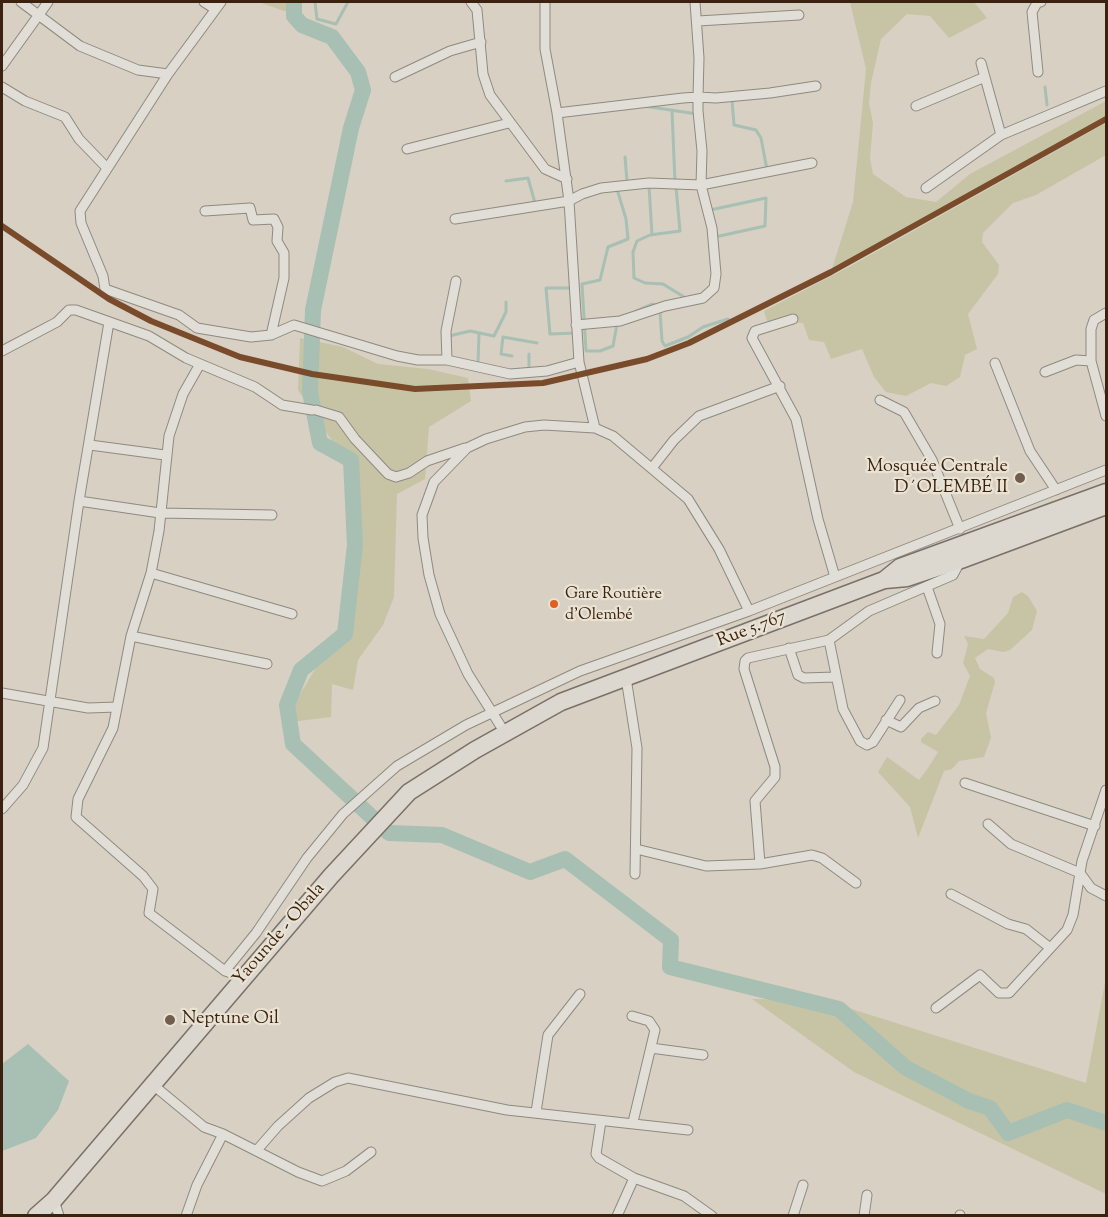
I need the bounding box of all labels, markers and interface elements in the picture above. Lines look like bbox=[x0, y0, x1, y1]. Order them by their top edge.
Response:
place label: Mosquée Centrale D´OLEMBÉ II bbox=[867, 457, 1008, 500]
marker: Mosquée Centrale D´OLEMBÉ II bbox=[1013, 471, 1027, 485]
place label: Gare Routière d'Olembé bbox=[565, 585, 662, 623]
marker: Gare Routière d'Olembé bbox=[548, 598, 560, 610]
street label: Rue 5.767 bbox=[714, 607, 790, 653]
street label: Yaounde - Obala bbox=[229, 879, 331, 991]
place label: Neptune Oil bbox=[182, 1009, 279, 1031]
marker: Neptune Oil bbox=[163, 1013, 177, 1027]

